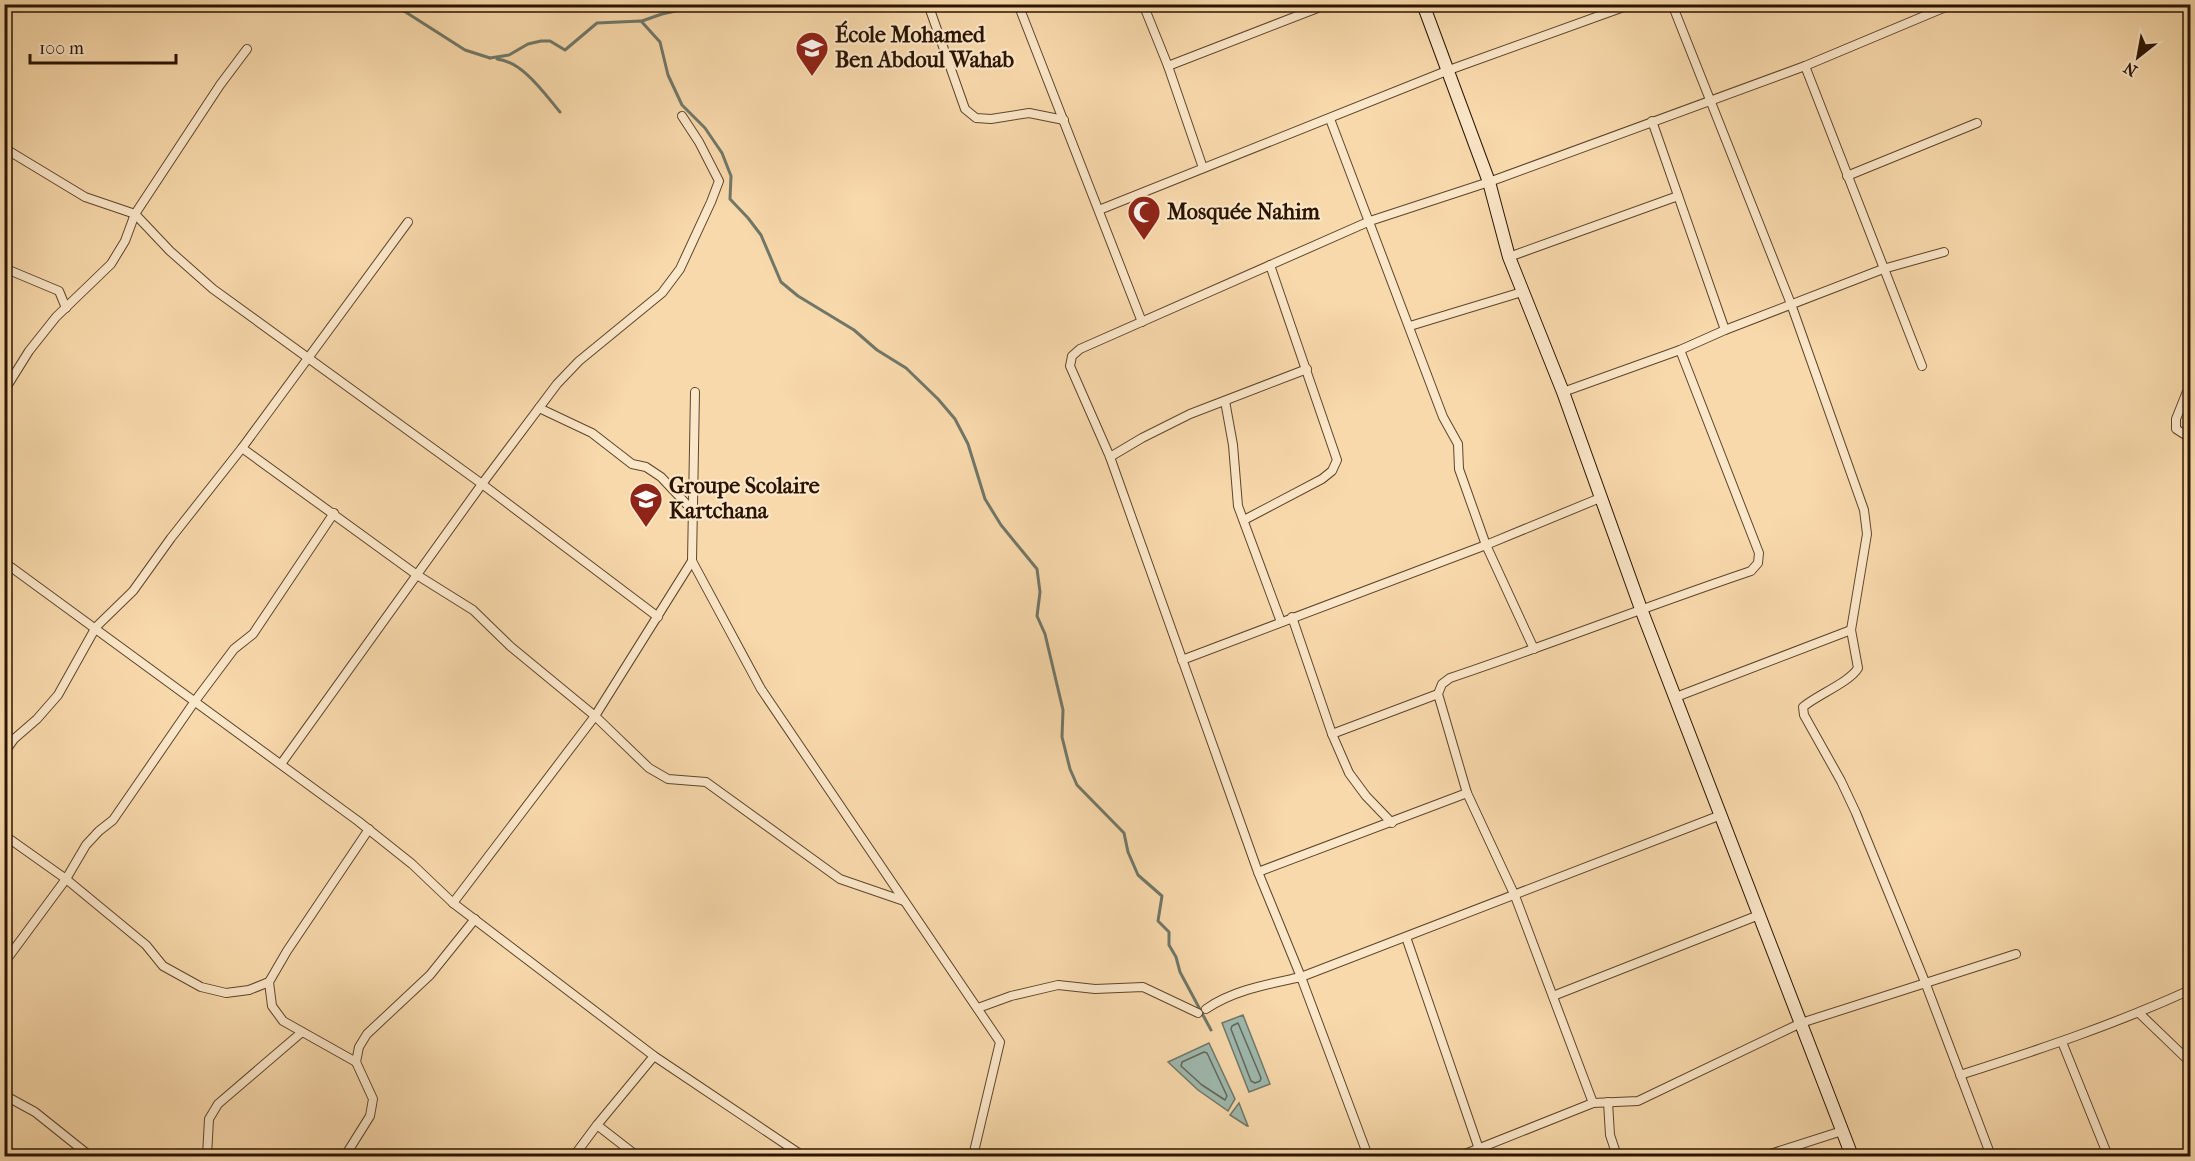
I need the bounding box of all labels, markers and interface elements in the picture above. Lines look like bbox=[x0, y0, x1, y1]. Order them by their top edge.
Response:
place label: École Mohamed Ben Abdoul Wahab bbox=[835, 20, 1014, 73]
scale bar bbox=[30, 27, 176, 65]
north arrow bbox=[2108, 27, 2168, 87]
school or university icon: École Mohamed Ben Abdoul Wahab bbox=[794, 30, 830, 77]
text: 100 m bbox=[39, 38, 84, 59]
text: N bbox=[2120, 58, 2141, 81]
mosque icon: Mosquée Nahim bbox=[1126, 194, 1162, 241]
place label: Mosquée Nahim bbox=[1166, 199, 1321, 225]
place label: Groupe Scolaire Kartchana bbox=[669, 473, 820, 524]
school or university icon: Groupe Scolaire Kartchana bbox=[628, 481, 664, 528]

